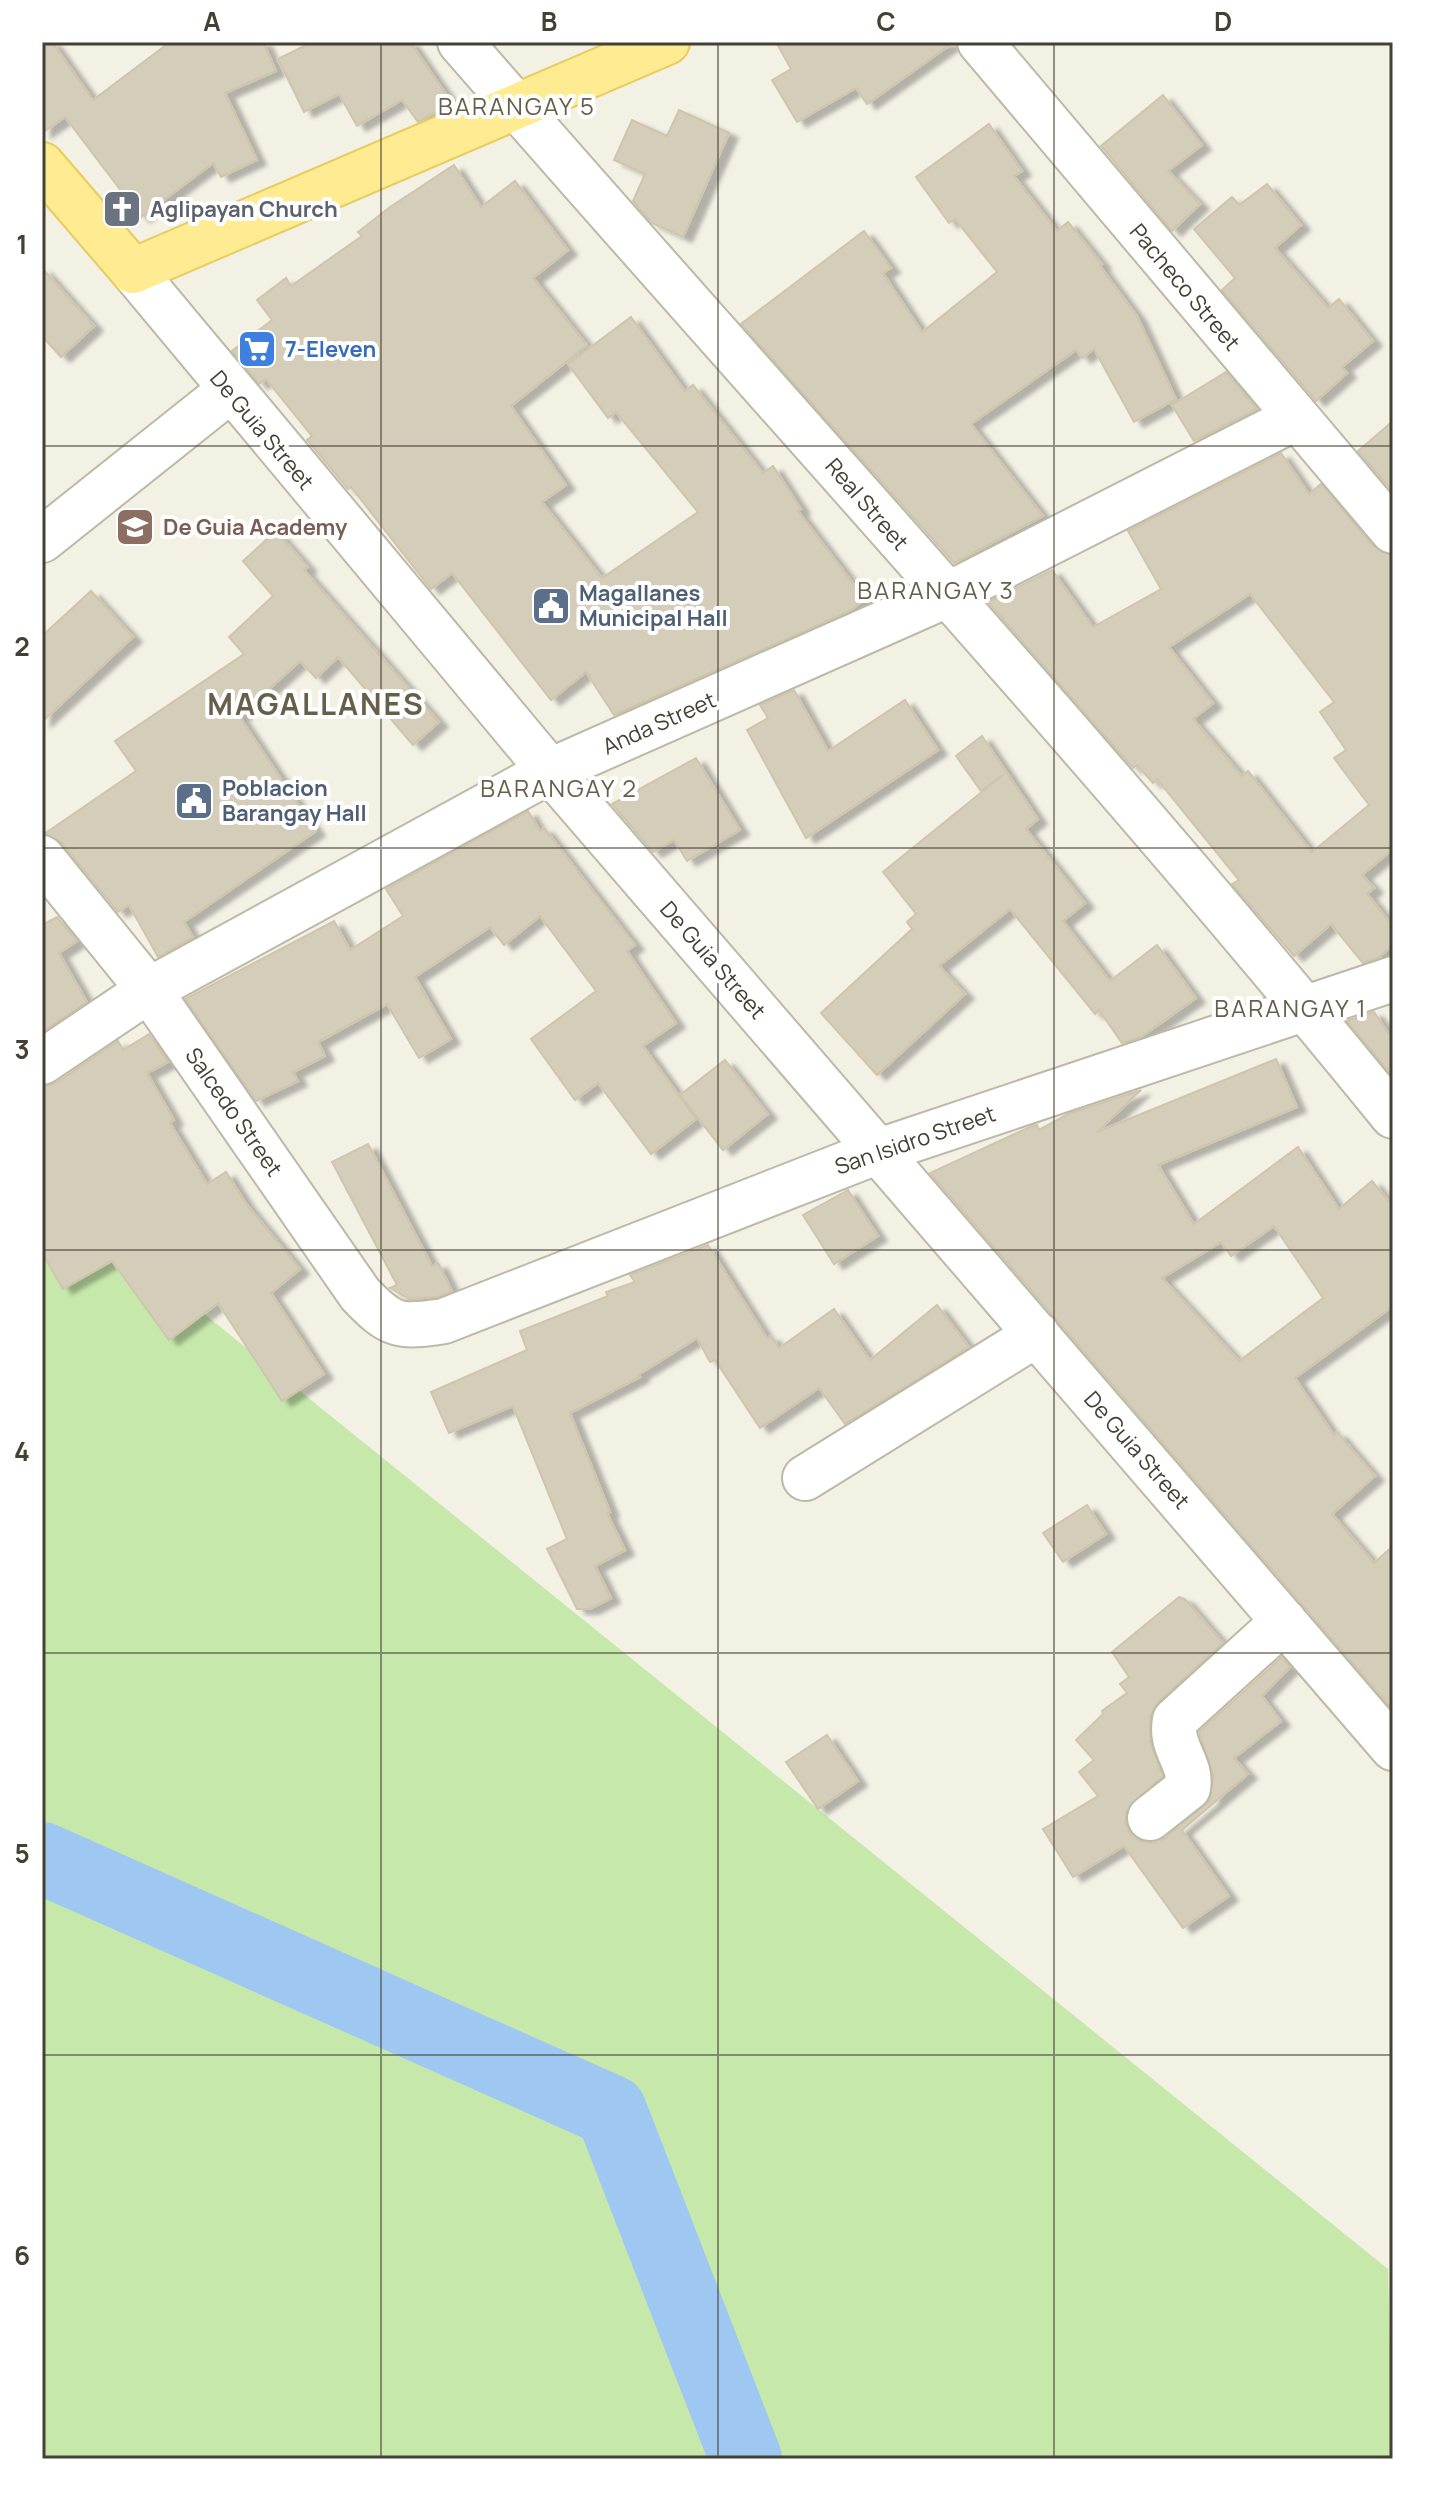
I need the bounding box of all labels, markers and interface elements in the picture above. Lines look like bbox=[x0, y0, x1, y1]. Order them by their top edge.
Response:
text: A bbox=[203, 3, 221, 39]
text: B bbox=[541, 3, 557, 39]
text: C bbox=[876, 3, 896, 39]
text: D bbox=[1214, 3, 1232, 39]
district label: BARANGAY 5 bbox=[438, 89, 596, 122]
church icon: Aglipayan Church bbox=[101, 188, 143, 230]
place label: Aglipayan Church bbox=[150, 194, 338, 224]
street label: Pacheco Street bbox=[1123, 217, 1247, 357]
text: 1 bbox=[16, 226, 28, 262]
supermarket icon: 7-Eleven bbox=[236, 328, 278, 370]
place label: 7-Eleven bbox=[285, 334, 376, 364]
street label: De Guia Street bbox=[203, 364, 321, 496]
street label: Real Street bbox=[819, 452, 915, 557]
school or university icon: De Guia Academy bbox=[114, 506, 156, 548]
place label: De Guia Academy bbox=[163, 512, 348, 542]
district label: BARANGAY 3 bbox=[857, 573, 1015, 606]
place label: Magallanes Municipal Hall bbox=[579, 578, 728, 633]
public building icon: Magallanes Municipal Hall bbox=[530, 585, 572, 627]
text: 2 bbox=[14, 628, 30, 664]
district label: MAGALLANES bbox=[207, 683, 425, 724]
street label: Anda Street bbox=[598, 685, 721, 761]
district label: BARANGAY 2 bbox=[480, 771, 638, 804]
place label: Poblacion Barangay Hall bbox=[222, 773, 367, 828]
public building icon: Poblacion Barangay Hall bbox=[173, 780, 215, 822]
street label: De Guia Street bbox=[653, 895, 773, 1025]
district label: BARANGAY 1 bbox=[1214, 991, 1368, 1024]
text: 3 bbox=[14, 1031, 30, 1067]
street label: Salcedo Street bbox=[178, 1042, 290, 1182]
street label: San Isidro Street bbox=[831, 1098, 999, 1182]
street label: De Guia Street bbox=[1077, 1385, 1197, 1515]
text: 4 bbox=[14, 1433, 30, 1469]
text: 5 bbox=[14, 1835, 30, 1871]
text: 6 bbox=[14, 2237, 30, 2273]

